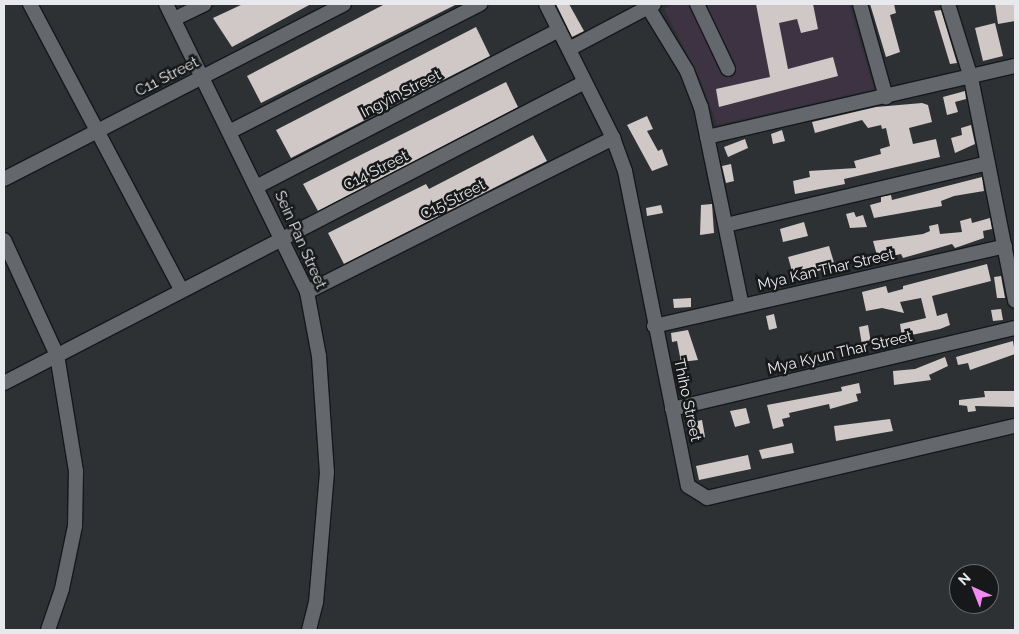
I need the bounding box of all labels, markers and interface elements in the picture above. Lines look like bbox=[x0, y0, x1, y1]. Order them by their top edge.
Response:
street label: C11 Street bbox=[132, 53, 202, 101]
street label: Ingyin Street bbox=[358, 66, 444, 122]
street label: C14 Street bbox=[341, 147, 411, 195]
street label: C15 Street bbox=[418, 176, 488, 224]
street label: Sein Pan Street bbox=[270, 188, 330, 292]
street label: Mya Kan Thar Street bbox=[756, 245, 896, 295]
street label: Mya Kyun Thar Street bbox=[766, 328, 914, 378]
street label: Thiho Street bbox=[669, 357, 705, 443]
north arrow bbox=[949, 564, 999, 614]
text: N bbox=[955, 569, 974, 588]

